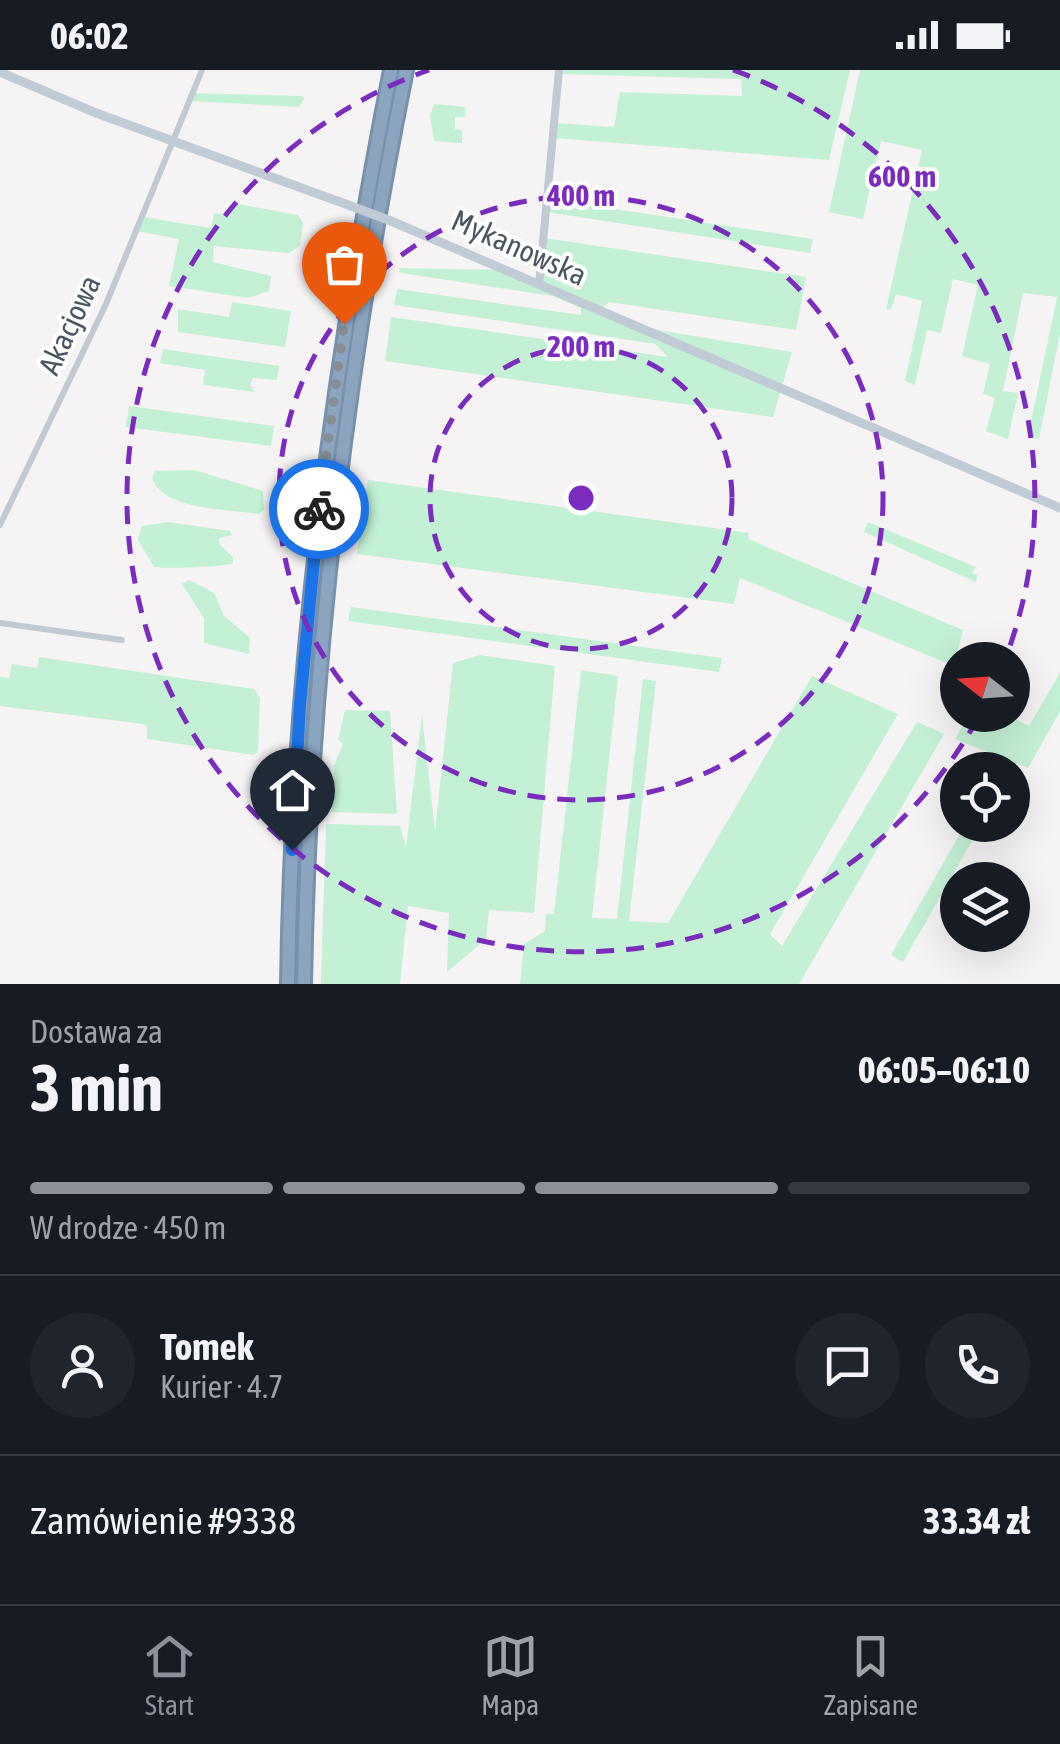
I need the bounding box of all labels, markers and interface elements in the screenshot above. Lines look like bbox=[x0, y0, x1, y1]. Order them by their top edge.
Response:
text: 06:02 bbox=[50, 14, 129, 57]
text: 600 m bbox=[868, 159, 936, 193]
text: 400 m bbox=[546, 178, 615, 212]
street label: Mykanowska bbox=[447, 202, 592, 292]
pin bbox=[302, 222, 387, 325]
icon: bag bbox=[317, 237, 372, 292]
street label: Akacjowa bbox=[31, 270, 107, 379]
text: 200 m bbox=[547, 329, 615, 363]
courier bbox=[269, 459, 369, 559]
centre of rings bbox=[563, 480, 599, 516]
icon: bike bbox=[292, 482, 347, 537]
north arrow bbox=[940, 642, 1030, 732]
map controls bbox=[940, 642, 1030, 952]
pin bbox=[250, 748, 335, 851]
button: locate bbox=[940, 752, 1030, 842]
icon: home bbox=[265, 763, 320, 818]
button: layers bbox=[940, 862, 1030, 952]
text: Dostawa za bbox=[30, 1013, 163, 1050]
text: 06:05–06:10 bbox=[858, 1048, 1030, 1091]
text: 3 min bbox=[30, 1050, 163, 1125]
text: W drodze · 450 m bbox=[30, 1209, 226, 1246]
button: person bbox=[30, 1313, 135, 1418]
button: chat bbox=[795, 1313, 900, 1418]
button: phone bbox=[925, 1313, 1030, 1418]
text: Tomek bbox=[160, 1325, 254, 1368]
text: Kurier · 4.7 bbox=[160, 1368, 283, 1405]
text: Zamówienie #9338 bbox=[30, 1499, 296, 1542]
text: 33.34 zł bbox=[923, 1499, 1030, 1542]
tab: Start bbox=[142, 1629, 197, 1721]
tab: Mapa bbox=[481, 1629, 539, 1721]
tab: Zapisane bbox=[823, 1629, 918, 1721]

